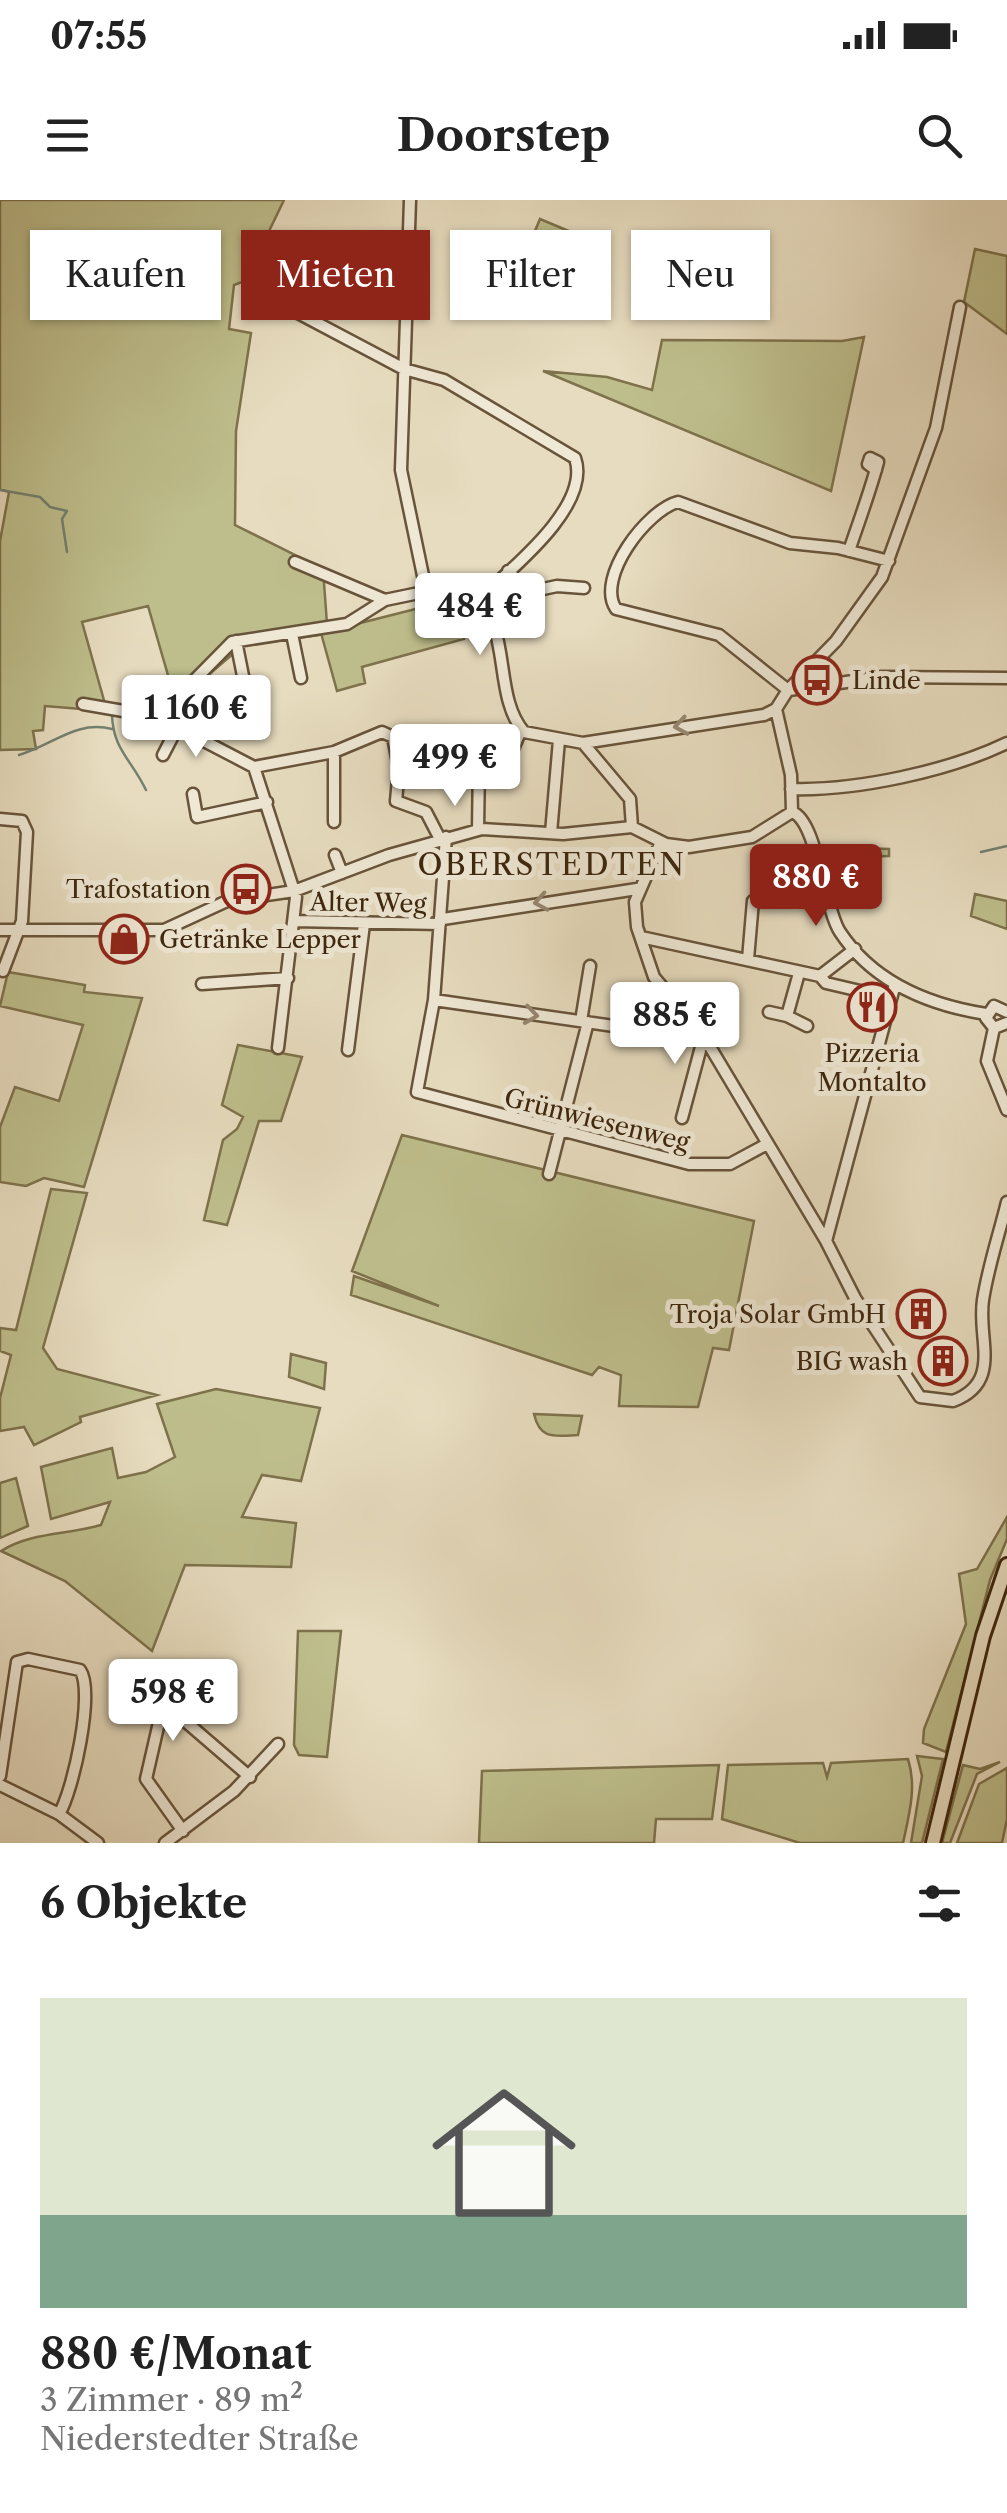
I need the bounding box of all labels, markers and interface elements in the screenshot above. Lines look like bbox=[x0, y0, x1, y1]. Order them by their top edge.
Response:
text: 07:55 bbox=[50, 12, 147, 59]
text: Doorstep bbox=[396, 107, 611, 163]
icon: menu bbox=[40, 108, 95, 163]
icon: search bbox=[912, 108, 967, 163]
chip: Kaufen bbox=[30, 230, 221, 320]
chip: Mieten bbox=[241, 230, 430, 320]
chip: Filter bbox=[450, 230, 611, 320]
chip: Neu bbox=[631, 230, 770, 320]
pin: 484 € bbox=[410, 573, 550, 658]
text: 484 € bbox=[437, 586, 523, 625]
bus stop icon: Linde bbox=[791, 654, 843, 706]
place label: Linde bbox=[852, 665, 921, 696]
pin: 1 160 € bbox=[104, 675, 288, 760]
text: 1 160 € bbox=[144, 688, 248, 727]
one-way arrow bbox=[673, 715, 689, 736]
pin: 499 € bbox=[385, 724, 525, 809]
text: 499 € bbox=[412, 737, 498, 776]
pin: 880 € bbox=[746, 844, 886, 929]
district label: OBERSTEDTEN bbox=[418, 846, 686, 883]
text: 880 € bbox=[772, 857, 860, 896]
bus stop icon: Trafostation bbox=[220, 863, 272, 915]
place label: Trafostation bbox=[66, 874, 211, 905]
street label: Alter Weg bbox=[308, 886, 428, 920]
one-way arrow bbox=[533, 891, 549, 912]
shop icon: Getränke Lepper bbox=[98, 913, 150, 965]
place label: Getränke Lepper bbox=[159, 924, 362, 955]
restaurant icon: Pizzeria Montalto bbox=[846, 981, 898, 1033]
pin: 885 € bbox=[605, 982, 745, 1067]
text: 885 € bbox=[632, 995, 718, 1034]
one-way arrow bbox=[523, 1003, 539, 1024]
place label: Pizzeria Montalto bbox=[817, 1038, 927, 1098]
street label: Grünwiesenweg bbox=[501, 1082, 694, 1158]
building icon: Troja Solar GmbH bbox=[895, 1288, 947, 1340]
place label: Troja Solar GmbH bbox=[670, 1299, 886, 1330]
building icon: BIG wash bbox=[917, 1335, 969, 1387]
place label: BIG wash bbox=[796, 1346, 908, 1377]
pin: 598 € bbox=[103, 1659, 243, 1744]
text: 598 € bbox=[131, 1672, 215, 1711]
icon: filters bbox=[912, 1876, 967, 1931]
text: 6 Objekte bbox=[40, 1877, 247, 1929]
icon: home bbox=[414, 2063, 594, 2243]
text: 880 €/Monat bbox=[40, 2328, 312, 2380]
text: 3 Zimmer · 89 m² bbox=[40, 2380, 303, 2419]
text: Niederstedter Straße bbox=[40, 2419, 359, 2458]

